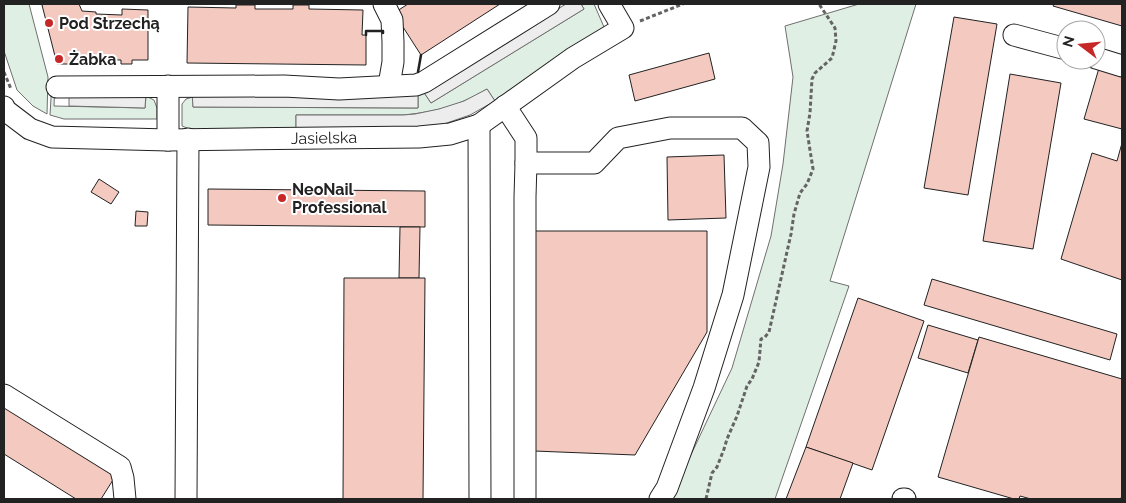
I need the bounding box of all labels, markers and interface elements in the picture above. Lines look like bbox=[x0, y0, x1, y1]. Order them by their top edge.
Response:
place label: Pod Strzechą bbox=[59, 14, 160, 33]
marker: Pod Strzechą bbox=[43, 17, 55, 29]
north arrow bbox=[1056, 20, 1106, 70]
text: N bbox=[1059, 34, 1078, 49]
place label: Żabka bbox=[69, 49, 116, 69]
marker: Żabka bbox=[53, 53, 65, 65]
street label: Jasielska bbox=[291, 128, 357, 148]
place label: NeoNail Professional bbox=[292, 180, 388, 217]
marker: NeoNail Professional bbox=[276, 192, 288, 204]

